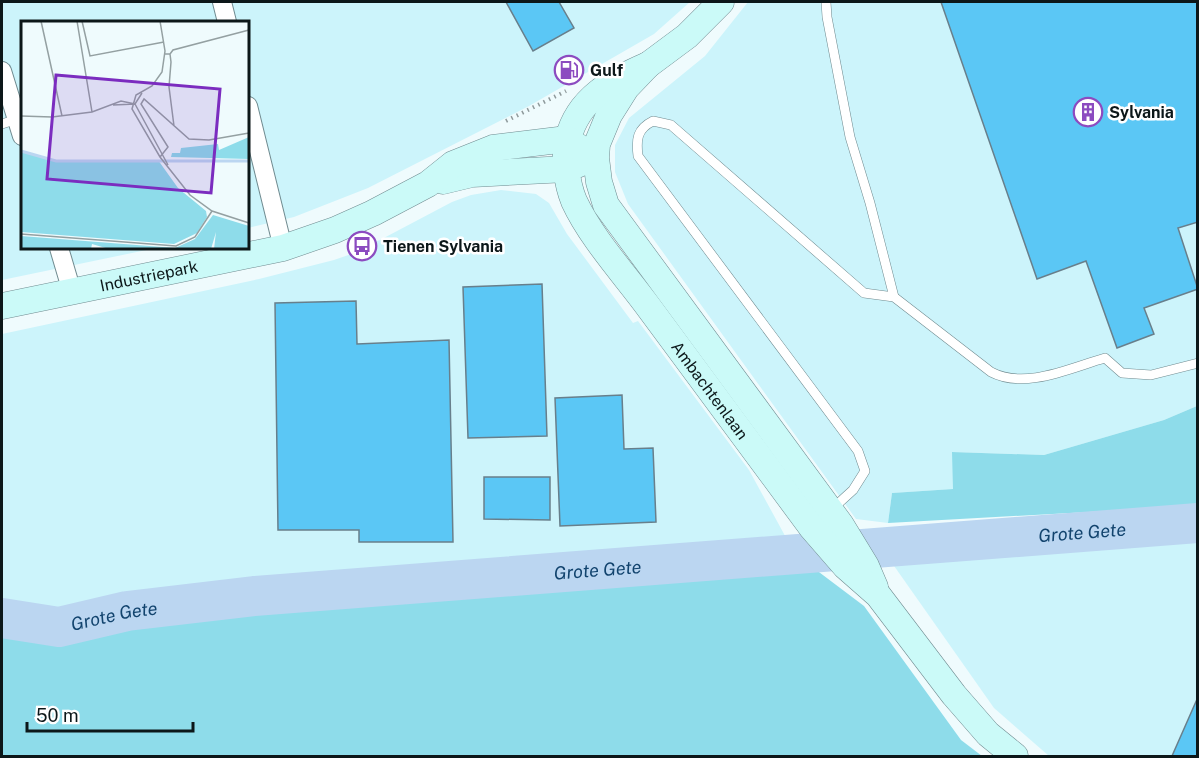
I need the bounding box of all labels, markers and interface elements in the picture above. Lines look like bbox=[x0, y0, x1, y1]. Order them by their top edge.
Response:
inset map bbox=[21, 21, 249, 249]
fuel station icon: Gulf bbox=[553, 54, 585, 86]
place label: Gulf bbox=[590, 61, 624, 80]
building icon: Sylvania bbox=[1072, 96, 1104, 128]
place label: Sylvania bbox=[1109, 103, 1174, 122]
bus stop icon: Tienen Sylvania bbox=[346, 230, 378, 262]
place label: Tienen Sylvania bbox=[383, 237, 503, 256]
street label: Industriepark bbox=[98, 256, 200, 295]
street label: Ambachtenlaan bbox=[668, 338, 753, 443]
water label: Grote Gete bbox=[1037, 518, 1127, 546]
water label: Grote Gete bbox=[553, 556, 642, 583]
water label: Grote Gete bbox=[69, 597, 159, 634]
scale bar bbox=[27, 695, 194, 733]
text: 50 m bbox=[36, 705, 79, 726]

